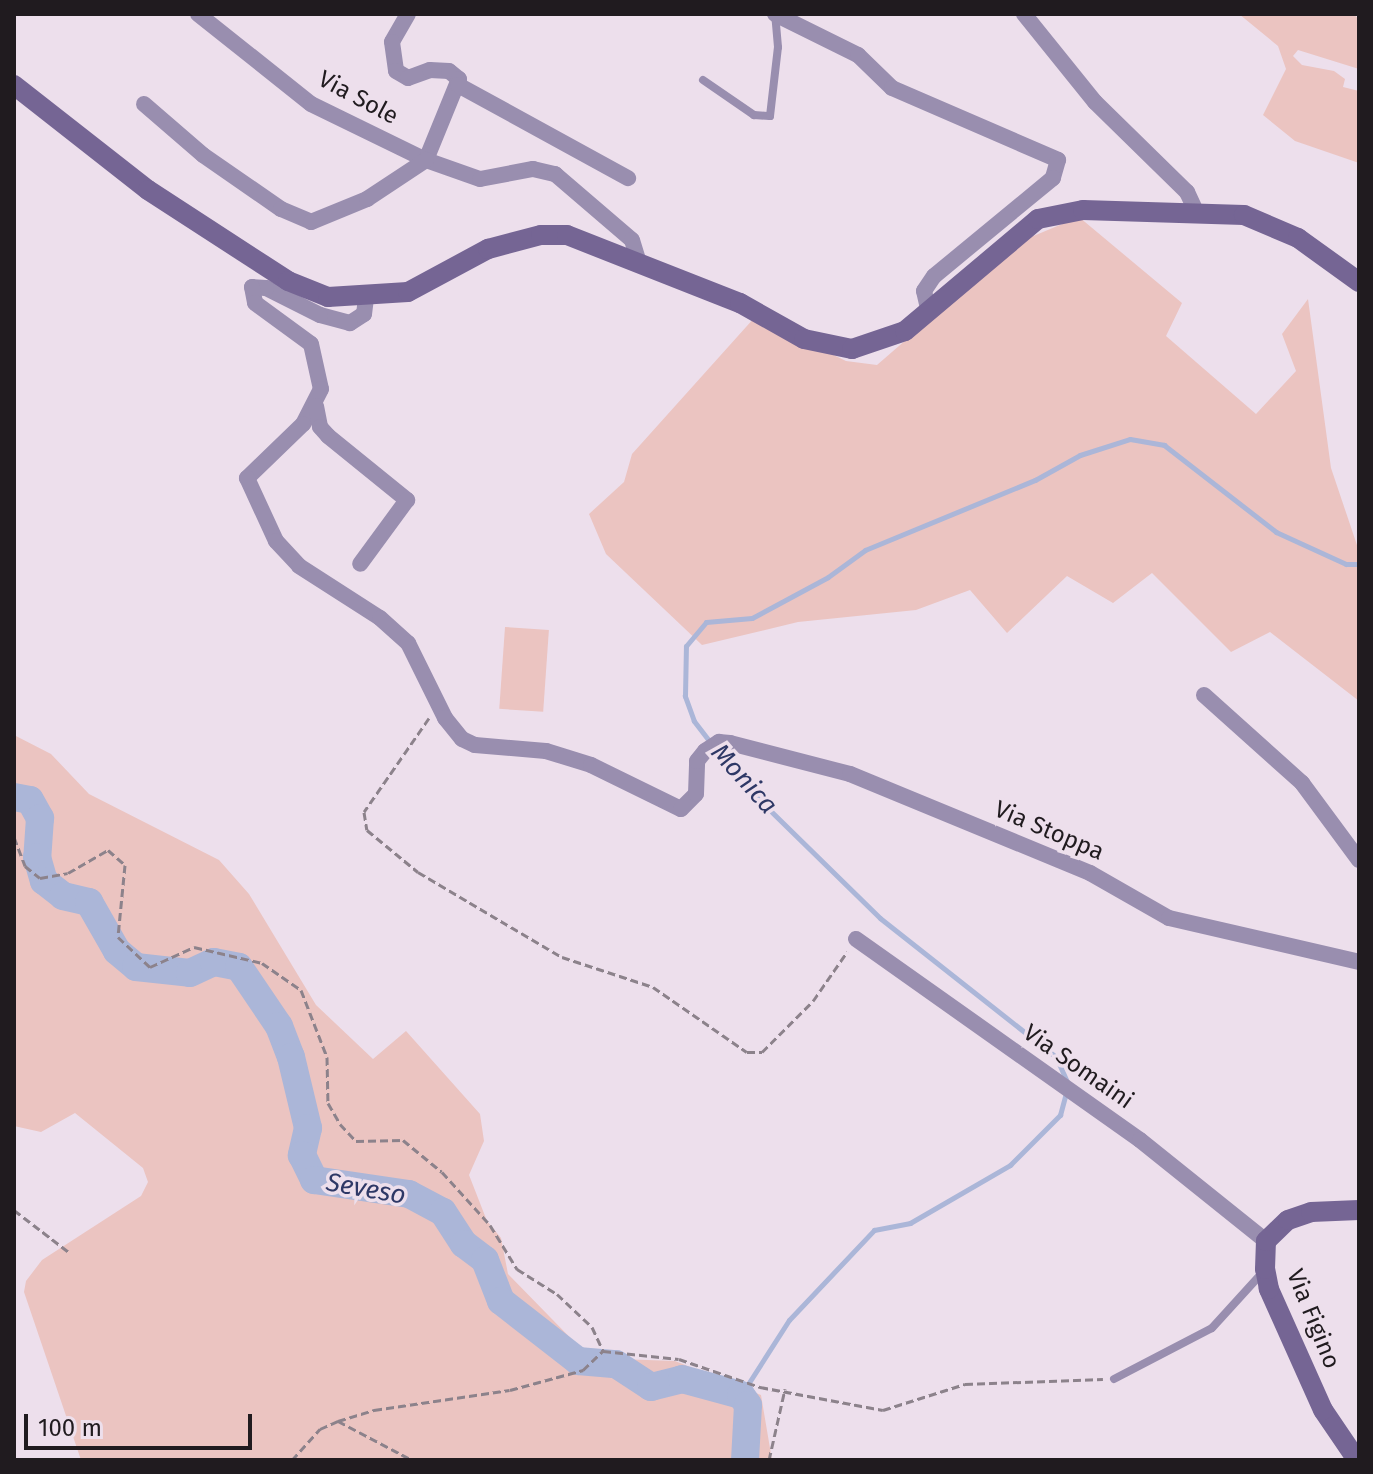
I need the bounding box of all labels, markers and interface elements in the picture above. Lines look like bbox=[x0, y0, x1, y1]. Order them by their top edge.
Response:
street label: Via Sole bbox=[313, 65, 403, 131]
water label: Monica bbox=[704, 737, 784, 821]
street label: Via Stoppa bbox=[990, 795, 1108, 867]
street label: Via Somaini bbox=[1017, 1019, 1139, 1115]
water label: Seveso bbox=[324, 1167, 408, 1211]
street label: Via Figino bbox=[1280, 1265, 1346, 1373]
scale bar bbox=[28, 1398, 256, 1448]
text: 100 m bbox=[38, 1414, 102, 1442]

